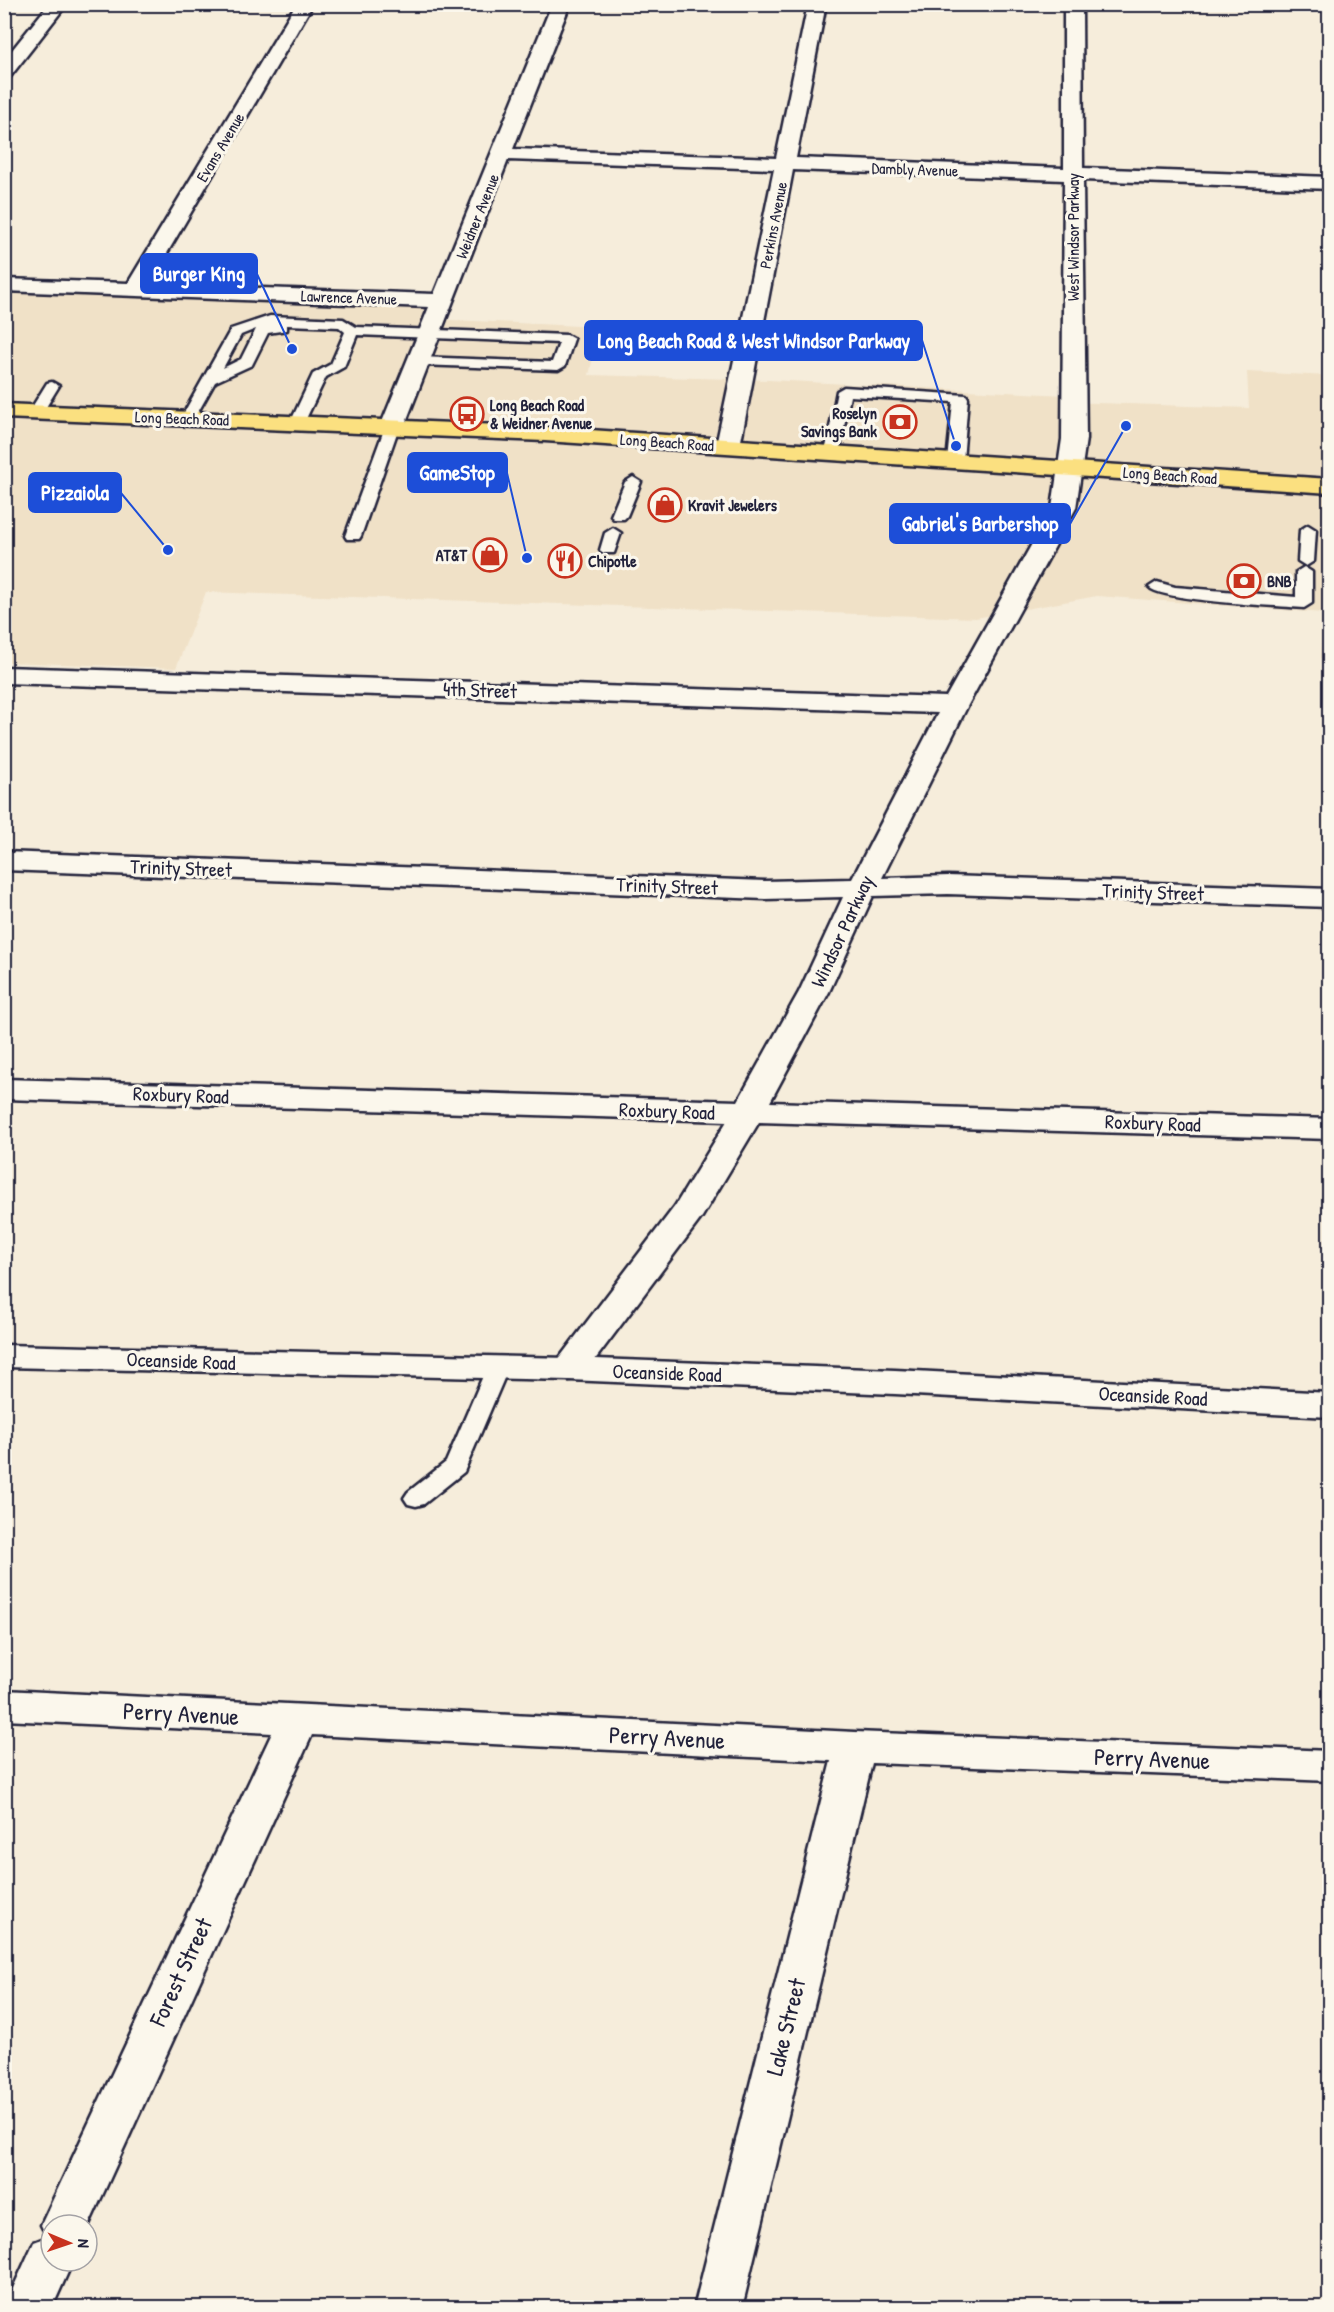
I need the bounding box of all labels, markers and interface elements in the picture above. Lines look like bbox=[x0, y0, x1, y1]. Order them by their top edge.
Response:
street label: Evans Avenue bbox=[191, 108, 250, 186]
street label: Dambly Avenue bbox=[871, 156, 959, 182]
street label: Weidner Avenue bbox=[450, 170, 504, 262]
street label: West Windsor Parkway bbox=[1062, 173, 1084, 301]
street label: Perkins Avenue bbox=[754, 179, 792, 270]
callout: Burger King bbox=[141, 254, 257, 293]
text: Burger King bbox=[153, 259, 245, 289]
street label: Lawrence Avenue bbox=[301, 284, 398, 310]
callout: Long Beach Road & West Windsor Parkway bbox=[585, 321, 922, 360]
text: Long Beach Road & West Windsor Parkway bbox=[598, 326, 910, 356]
place label: Long Beach Road & Weidner Avenue bbox=[490, 394, 593, 434]
bus stop icon: Long Beach Road & Weidner Avenue bbox=[449, 396, 485, 432]
place label: Roselyn Savings Bank bbox=[801, 402, 877, 443]
bank icon: Roselyn Savings Bank bbox=[882, 404, 918, 440]
street label: Long Beach Road bbox=[135, 405, 229, 431]
street label: Long Beach Road bbox=[619, 428, 715, 456]
callout: GameStop bbox=[408, 453, 507, 492]
text: GameStop bbox=[419, 458, 496, 488]
street label: Long Beach Road bbox=[1122, 461, 1218, 489]
callout: Pizzaiola bbox=[29, 473, 121, 512]
text: Pizzaiola bbox=[41, 478, 110, 507]
shop icon: Kravit Jewelers bbox=[647, 487, 683, 523]
place label: Kravit Jewelers bbox=[688, 494, 778, 516]
callout: Gabriel's Barbershop bbox=[890, 504, 1070, 543]
text: Gabriel's Barbershop bbox=[902, 509, 1059, 539]
shop icon: AT&T bbox=[472, 537, 508, 573]
restaurant icon: Chipotle bbox=[547, 543, 583, 579]
place label: AT&T bbox=[436, 544, 468, 566]
place label: Chipotle bbox=[588, 550, 637, 573]
bank icon: BNB bbox=[1226, 563, 1262, 599]
place label: BNB bbox=[1267, 570, 1292, 592]
street label: 4th Street bbox=[443, 675, 519, 704]
street label: Trinity Street bbox=[130, 852, 233, 883]
street label: Trinity Street bbox=[616, 870, 719, 901]
street label: Windsor Parkway bbox=[804, 870, 879, 991]
street label: Trinity Street bbox=[1102, 876, 1205, 907]
street label: Roxbury Road bbox=[133, 1079, 230, 1110]
street label: Roxbury Road bbox=[619, 1095, 716, 1126]
street label: Roxbury Road bbox=[1105, 1107, 1202, 1138]
street label: Oceanside Road bbox=[126, 1345, 236, 1376]
street label: Oceanside Road bbox=[612, 1357, 722, 1388]
street label: Oceanside Road bbox=[1098, 1379, 1208, 1412]
street label: Perry Avenue bbox=[122, 1694, 240, 1732]
street label: Perry Avenue bbox=[608, 1718, 726, 1756]
street label: Perry Avenue bbox=[1093, 1740, 1211, 1776]
street label: Forest Street bbox=[141, 1911, 219, 2032]
street label: Lake Street bbox=[757, 1974, 813, 2079]
north arrow bbox=[39, 2213, 99, 2273]
text: N bbox=[73, 2239, 95, 2249]

